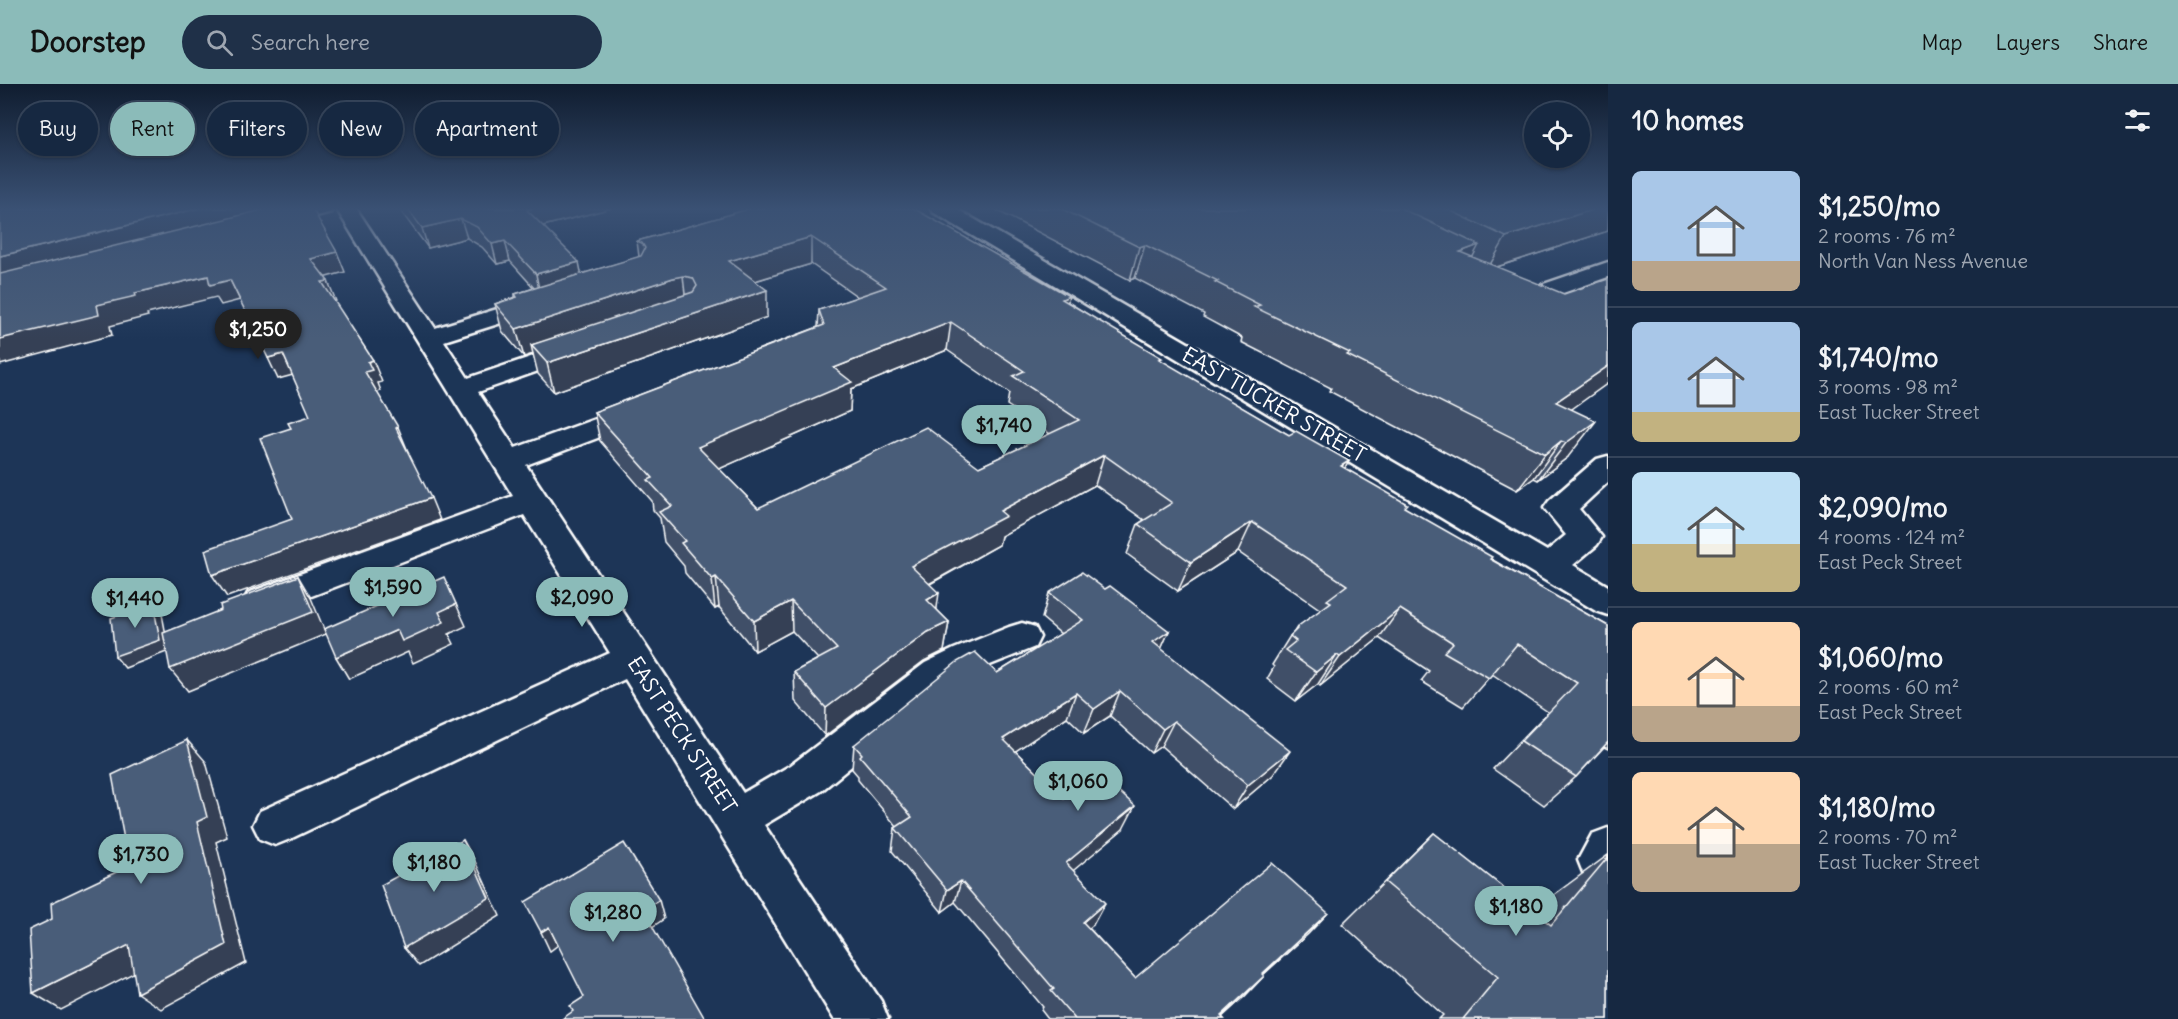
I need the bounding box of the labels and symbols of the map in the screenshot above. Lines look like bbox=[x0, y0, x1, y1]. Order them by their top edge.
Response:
pin: $1,250 bbox=[209, 309, 307, 360]
street label: EAST TUCKER STREET bbox=[1178, 341, 1371, 468]
pin: $1,740 bbox=[955, 405, 1053, 456]
pin: $1,590 bbox=[344, 567, 442, 618]
pin: $2,090 bbox=[533, 577, 631, 628]
pin: $1,440 bbox=[86, 578, 184, 629]
street label: EAST PECK STREET bbox=[622, 651, 743, 818]
pin: $1,060 bbox=[1029, 761, 1127, 812]
pin: $1,730 bbox=[92, 834, 190, 885]
pin: $1,180 bbox=[385, 842, 483, 893]
pin: $1,180 bbox=[1467, 886, 1565, 937]
pin: $1,280 bbox=[564, 892, 662, 943]

